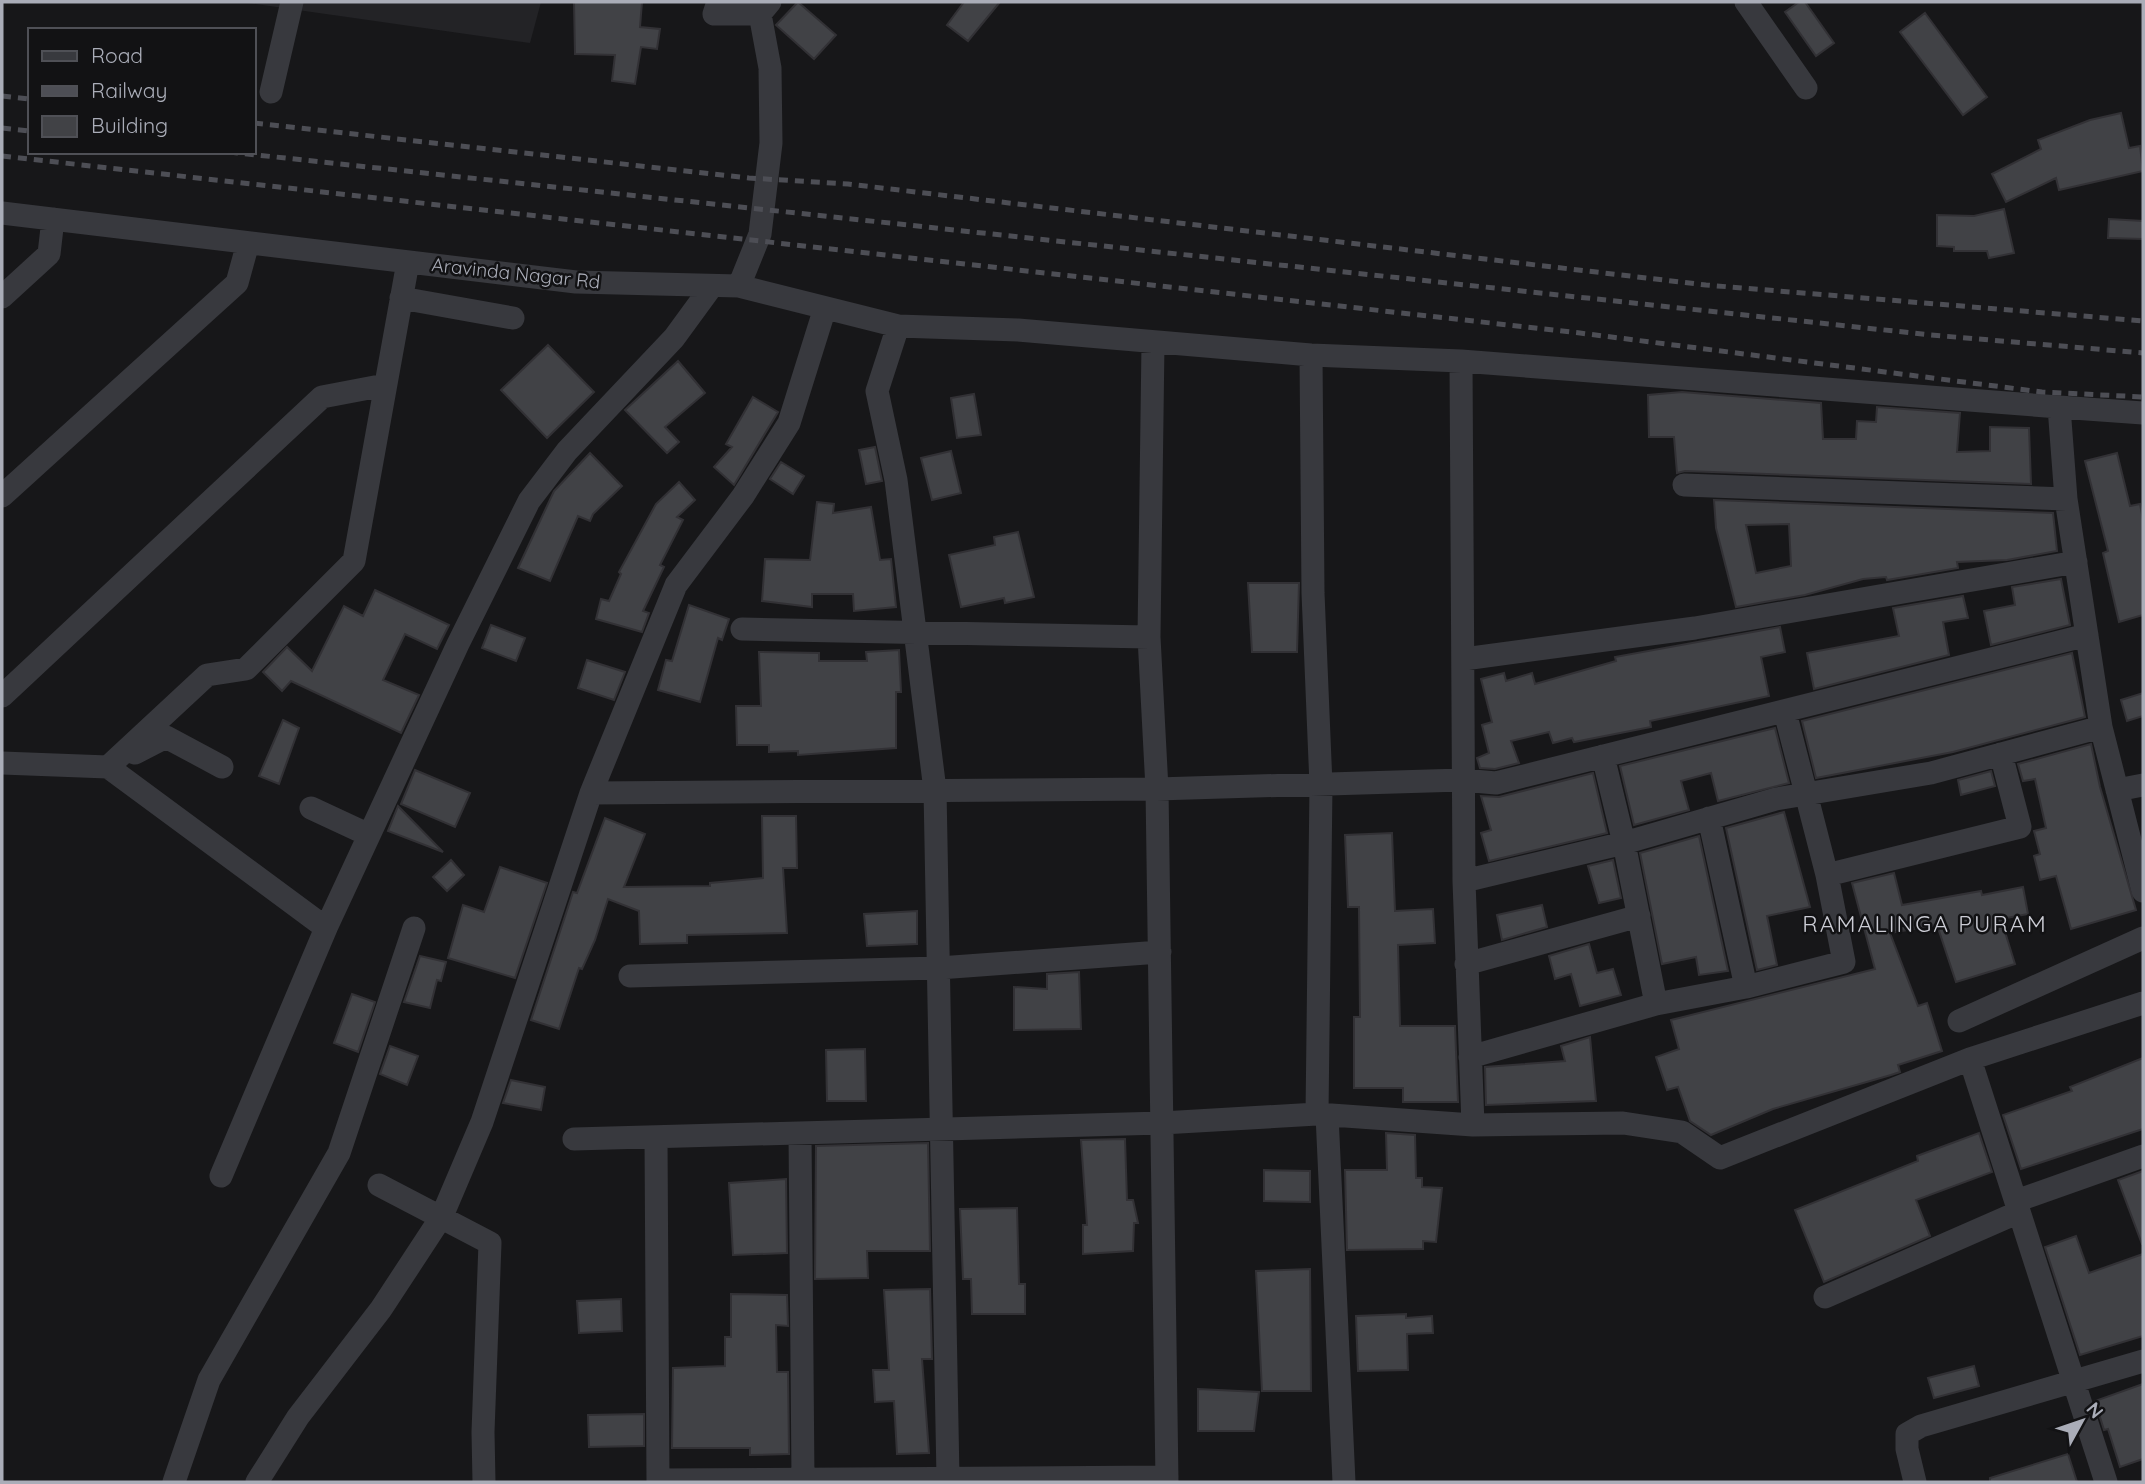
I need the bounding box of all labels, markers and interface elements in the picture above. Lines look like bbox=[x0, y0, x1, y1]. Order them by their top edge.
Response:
legend bbox=[28, 28, 256, 154]
text: Road bbox=[91, 42, 143, 68]
text: Railway bbox=[91, 77, 167, 103]
text: Building bbox=[91, 112, 168, 138]
street label: Aravinda Nagar Rd bbox=[431, 252, 601, 294]
district label: RAMALINGA PURAM bbox=[1802, 909, 2048, 938]
north arrow bbox=[2047, 1386, 2117, 1456]
text: N bbox=[2081, 1397, 2109, 1423]

